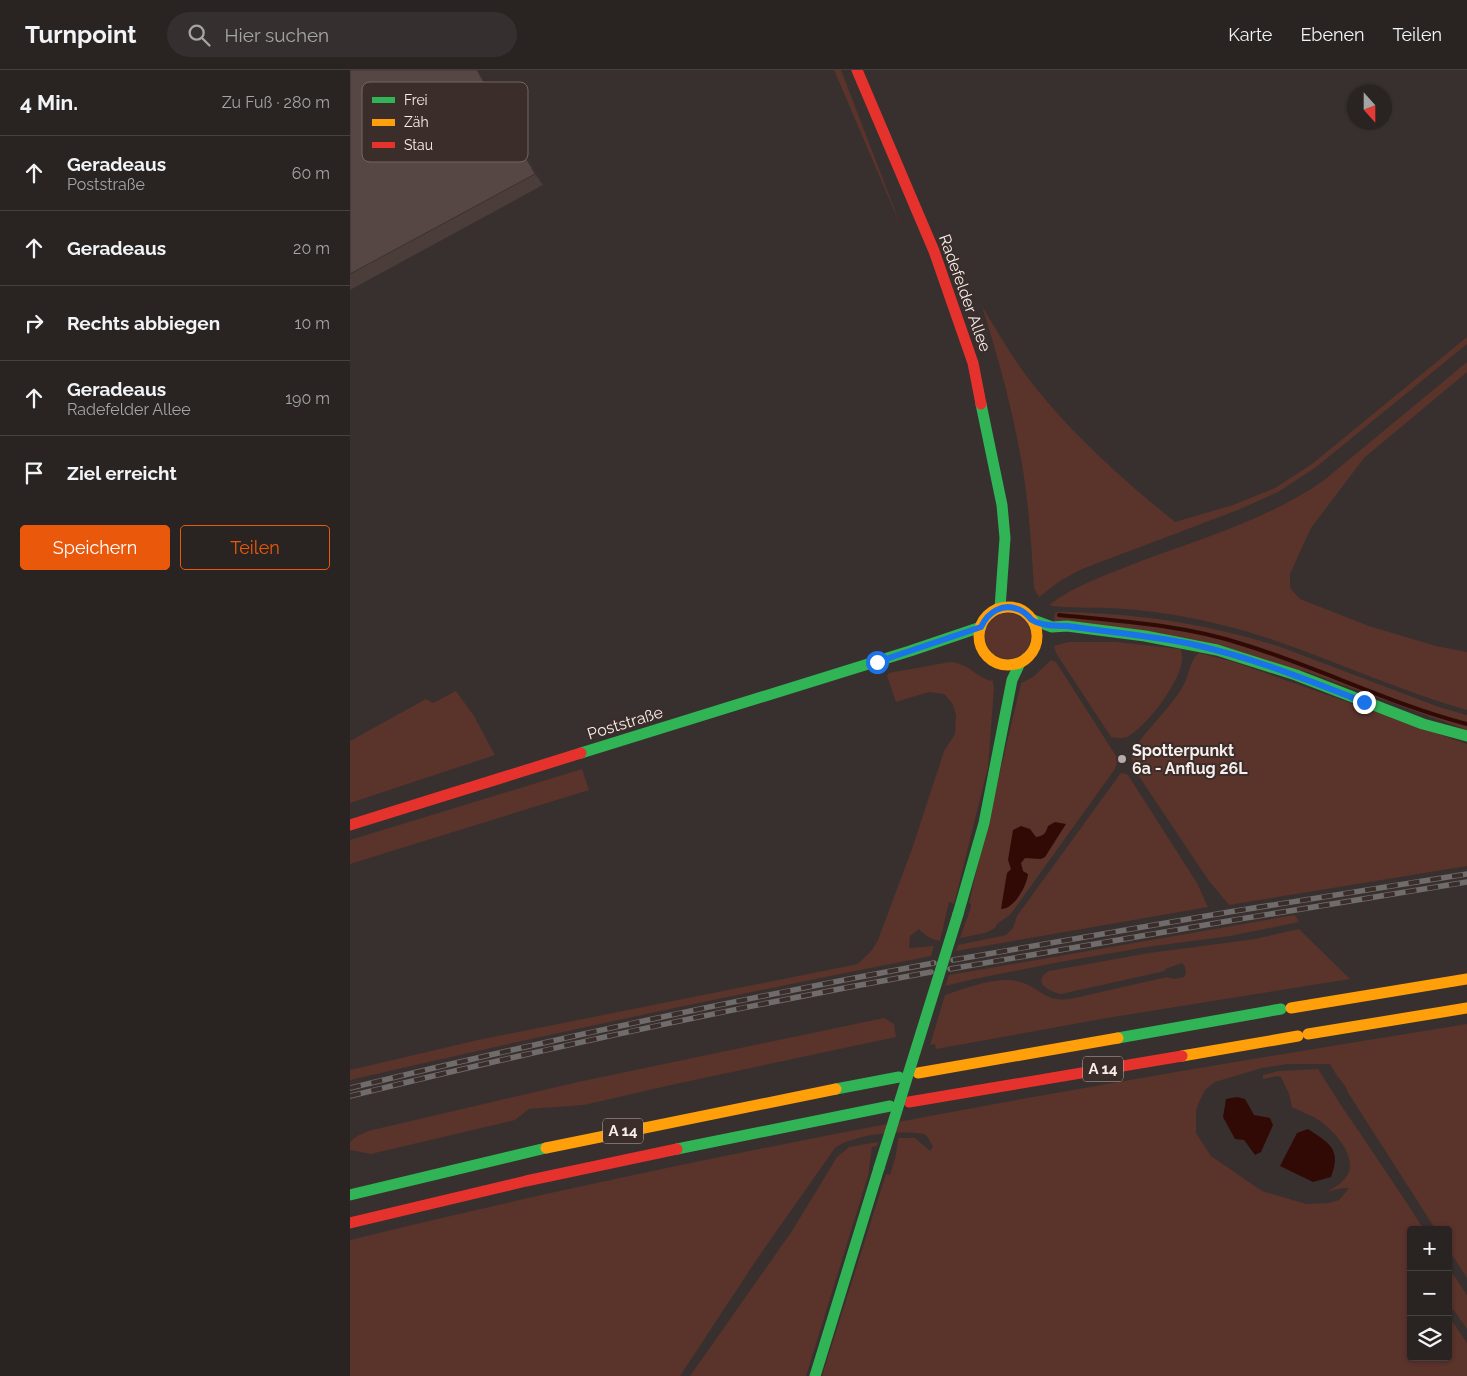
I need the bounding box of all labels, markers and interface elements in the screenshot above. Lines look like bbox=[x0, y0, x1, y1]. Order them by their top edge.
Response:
search box bbox=[167, 12, 517, 57]
text: Turnpoint bbox=[25, 20, 137, 49]
icon: search bbox=[185, 21, 213, 49]
text: Hier suchen bbox=[225, 24, 329, 46]
text: Karte bbox=[1228, 24, 1272, 45]
text: Ebenen bbox=[1300, 24, 1365, 45]
text: Teilen bbox=[1393, 24, 1442, 45]
legend bbox=[362, 82, 528, 162]
north arrow bbox=[1347, 85, 1392, 130]
text: 4 Min. bbox=[20, 90, 78, 115]
text: Frei bbox=[404, 92, 428, 108]
text: Zu Fuß · 280 m bbox=[222, 93, 330, 112]
text: Zäh bbox=[404, 114, 429, 130]
text: Stau bbox=[404, 137, 433, 153]
text: Geradeaus bbox=[67, 153, 166, 175]
icon: ahead bbox=[20, 159, 48, 187]
text: 60 m bbox=[292, 164, 330, 183]
text: Poststraße bbox=[67, 175, 145, 194]
street label: Radefelder Allee bbox=[935, 232, 995, 354]
icon: ahead bbox=[20, 234, 48, 262]
text: Geradeaus bbox=[67, 237, 166, 259]
text: 20 m bbox=[293, 239, 330, 258]
icon: right bbox=[20, 309, 48, 337]
text: Rechts abbiegen bbox=[67, 312, 220, 334]
text: 10 m bbox=[295, 314, 330, 333]
text: Geradeaus bbox=[67, 378, 166, 400]
icon: ahead bbox=[20, 384, 48, 412]
text: 190 m bbox=[285, 389, 330, 408]
text: Radefelder Allee bbox=[67, 400, 191, 419]
icon: arrive bbox=[20, 459, 48, 487]
text: Ziel erreicht bbox=[67, 462, 177, 484]
button: Speichern bbox=[20, 525, 170, 570]
button: Teilen bbox=[180, 525, 330, 570]
route start bbox=[866, 651, 889, 674]
route end bbox=[1353, 691, 1376, 714]
street label: Poststraße bbox=[585, 703, 665, 743]
place label: Spotterpunkt 6a - Anflug 26L bbox=[1132, 741, 1248, 778]
marker: Spotterpunkt 6a - Anflug 26L bbox=[1116, 753, 1128, 765]
road number: A 14 bbox=[1083, 1056, 1123, 1082]
road number: A 14 bbox=[603, 1118, 643, 1144]
map controls bbox=[1407, 1226, 1452, 1361]
button: + bbox=[1407, 1226, 1452, 1271]
button: − bbox=[1407, 1271, 1452, 1316]
button: layers bbox=[1407, 1316, 1452, 1361]

